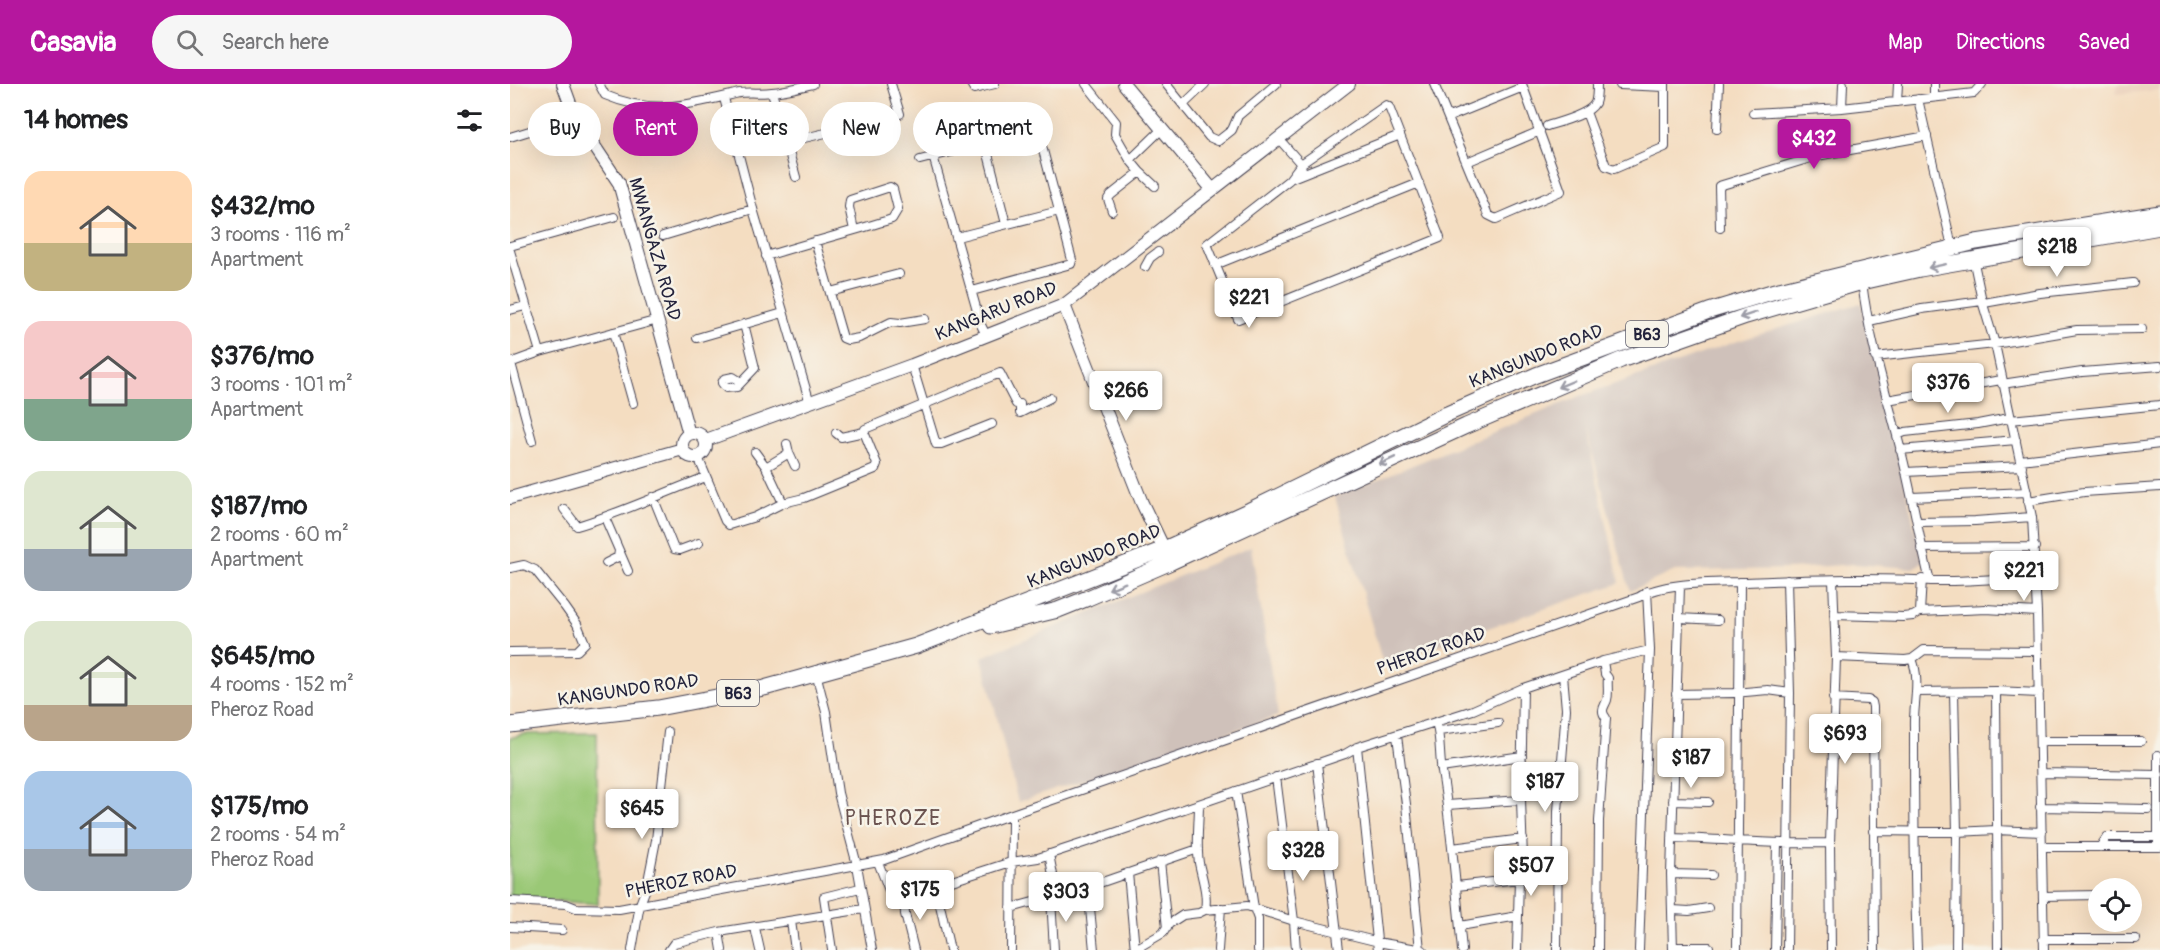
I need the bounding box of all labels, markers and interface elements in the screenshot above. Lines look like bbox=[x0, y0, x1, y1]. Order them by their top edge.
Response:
search box bbox=[152, 15, 572, 69]
text: Casavia bbox=[30, 25, 116, 60]
icon: search bbox=[173, 26, 206, 59]
text: Search here bbox=[221, 28, 329, 56]
text: Map bbox=[1888, 29, 1923, 56]
text: Directions bbox=[1956, 29, 2045, 56]
text: Saved bbox=[2078, 29, 2130, 56]
chip: Buy bbox=[528, 102, 601, 156]
chip: Rent bbox=[613, 102, 698, 156]
chip: Filters bbox=[710, 102, 809, 156]
chip: New bbox=[821, 102, 901, 156]
chip: Apartment bbox=[913, 102, 1053, 156]
text: 14 homes bbox=[24, 104, 128, 136]
icon: filters bbox=[453, 104, 486, 137]
pin: $432 bbox=[1778, 119, 1850, 170]
text: $432 bbox=[1792, 126, 1836, 151]
street label: MWANGAZA ROAD bbox=[623, 175, 686, 323]
text: $432/mo bbox=[210, 190, 315, 222]
icon: home bbox=[72, 195, 144, 267]
text: 3 rooms · 116 m² bbox=[210, 222, 351, 247]
pin: $218 bbox=[2021, 227, 2093, 278]
text: $218 bbox=[2037, 234, 2077, 259]
text: Apartment bbox=[210, 247, 303, 272]
one-way arrow bbox=[1928, 261, 1947, 272]
street label: KANGARU ROAD bbox=[932, 277, 1060, 346]
pin: $221 bbox=[1213, 278, 1285, 329]
text: $221 bbox=[1228, 285, 1270, 310]
one-way arrow bbox=[1740, 311, 1758, 322]
street label: KANGUNDO ROAD bbox=[1466, 319, 1606, 394]
road number: B63 bbox=[1626, 321, 1668, 347]
text: $376/mo bbox=[210, 340, 314, 372]
icon: home bbox=[72, 345, 144, 417]
pin: $376 bbox=[1912, 363, 1984, 414]
text: $376 bbox=[1926, 370, 1970, 395]
pin: $266 bbox=[1090, 371, 1162, 422]
text: 3 rooms · 101 m² bbox=[210, 372, 353, 397]
text: $266 bbox=[1103, 378, 1149, 403]
one-way arrow bbox=[1557, 379, 1576, 390]
text: Apartment bbox=[210, 397, 303, 422]
one-way arrow bbox=[1378, 455, 1396, 467]
text: $187/mo bbox=[210, 490, 308, 522]
icon: home bbox=[72, 495, 144, 567]
street label: KANGUNDO ROAD bbox=[1024, 519, 1164, 594]
text: 2 rooms · 60 m² bbox=[210, 522, 349, 547]
text: Apartment bbox=[210, 547, 303, 572]
pin: $221 bbox=[1988, 551, 2060, 602]
text: $221 bbox=[2003, 558, 2045, 583]
one-way arrow bbox=[1109, 581, 1127, 592]
street label: PHEROZ ROAD bbox=[1374, 622, 1489, 681]
text: $645/mo bbox=[210, 640, 315, 672]
icon: home bbox=[72, 645, 144, 717]
street label: KANGUNDO ROAD bbox=[556, 669, 700, 712]
text: 4 rooms · 152 m² bbox=[210, 672, 354, 697]
road number: B63 bbox=[717, 680, 759, 706]
text: Pheroz Road bbox=[210, 697, 314, 722]
pin: $693 bbox=[1809, 714, 1881, 765]
text: $693 bbox=[1823, 721, 1867, 746]
pin: $187 bbox=[1655, 738, 1727, 789]
text: $187 bbox=[1671, 745, 1711, 770]
pin: $187 bbox=[1509, 762, 1581, 813]
text: $187 bbox=[1525, 769, 1565, 794]
pin: $645 bbox=[606, 789, 678, 840]
text: $175/mo bbox=[210, 790, 309, 822]
icon: home bbox=[72, 795, 144, 867]
text: $645 bbox=[620, 796, 664, 821]
district label: PHEROZE bbox=[844, 805, 942, 832]
text: 2 rooms · 54 m² bbox=[210, 822, 346, 847]
pin: $328 bbox=[1267, 831, 1339, 882]
text: $328 bbox=[1281, 838, 1325, 863]
pin: $507 bbox=[1495, 846, 1567, 897]
text: Pheroz Road bbox=[210, 847, 314, 872]
text: $507 bbox=[1508, 853, 1554, 878]
street label: PHEROZ ROAD bbox=[623, 859, 739, 904]
pin: $175 bbox=[884, 870, 956, 921]
pin: $303 bbox=[1030, 872, 1102, 923]
text: $175 bbox=[900, 877, 940, 902]
map controls bbox=[2088, 878, 2142, 932]
button: locate bbox=[2088, 878, 2142, 932]
text: $303 bbox=[1043, 879, 1089, 904]

